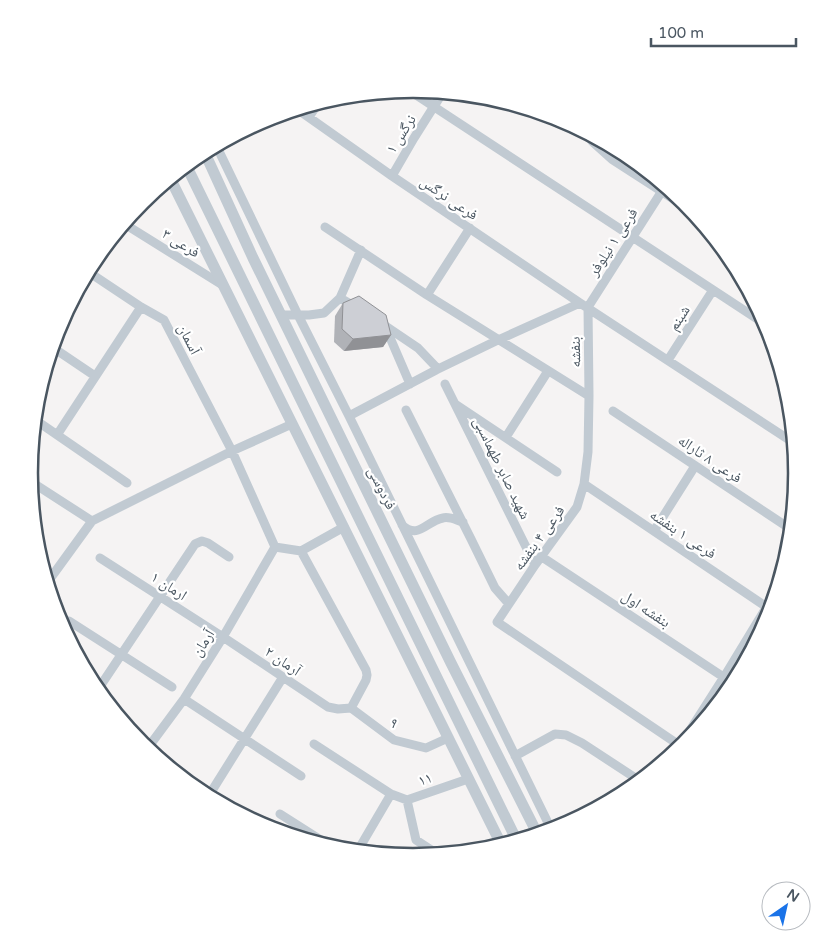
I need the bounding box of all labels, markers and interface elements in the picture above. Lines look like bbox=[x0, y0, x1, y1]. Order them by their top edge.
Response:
scale bar bbox=[651, 15, 796, 47]
text: 100 m bbox=[658, 24, 704, 42]
street label: نرگس ۱ bbox=[382, 111, 421, 157]
street label: فرعی نرگس bbox=[416, 172, 481, 225]
street label: فرعی ۱ نیلوفر bbox=[584, 205, 642, 281]
street label: فرعی ۳ bbox=[158, 225, 203, 262]
street label: شبنم bbox=[664, 302, 695, 335]
street label: آسمان bbox=[173, 321, 205, 359]
street label: بنفشه bbox=[566, 336, 584, 368]
street label: شهید صابر طهماسبی bbox=[469, 414, 535, 523]
street label: فرعی ۸ ثاراله bbox=[674, 431, 745, 488]
street label: فردوسی bbox=[363, 463, 400, 513]
street label: فرعی ۴ بنفشه bbox=[509, 502, 569, 575]
street label: فرعی ۱ بنفشه bbox=[646, 505, 719, 563]
street label: ارمان ۱ bbox=[147, 568, 190, 605]
street label: بنفشه اول bbox=[618, 587, 674, 632]
street label: آرمان bbox=[188, 625, 220, 661]
street label: آرمان ۲ bbox=[261, 643, 305, 681]
street label: ۹ bbox=[386, 714, 402, 732]
street label: ۱۱ bbox=[416, 768, 434, 790]
north arrow bbox=[761, 881, 811, 931]
text: N bbox=[784, 885, 802, 906]

